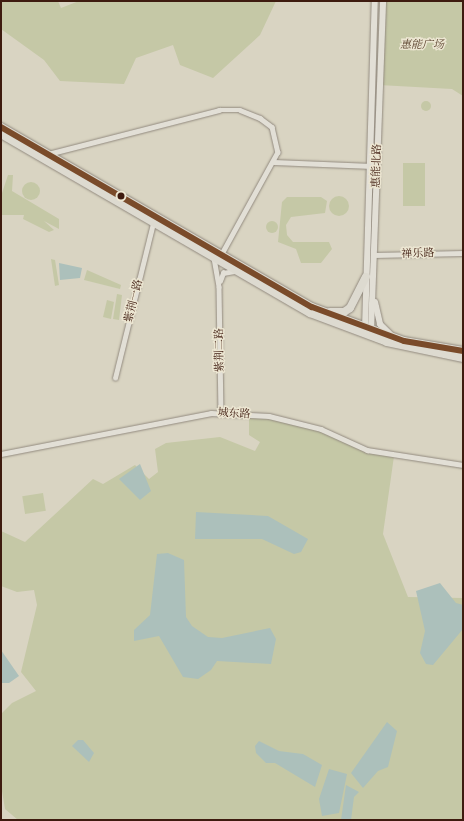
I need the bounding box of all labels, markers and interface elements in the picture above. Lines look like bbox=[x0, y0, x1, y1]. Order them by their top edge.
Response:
park label: 惠能广场 bbox=[400, 38, 444, 52]
street label: 惠能北路 bbox=[370, 144, 384, 188]
unlabelled marker bbox=[116, 191, 126, 201]
street label: 禅乐路 bbox=[401, 247, 435, 261]
street label: 紫荆一路 bbox=[122, 278, 146, 324]
street label: 紫荆二路 bbox=[213, 328, 227, 372]
street label: 城东路 bbox=[217, 407, 251, 421]

